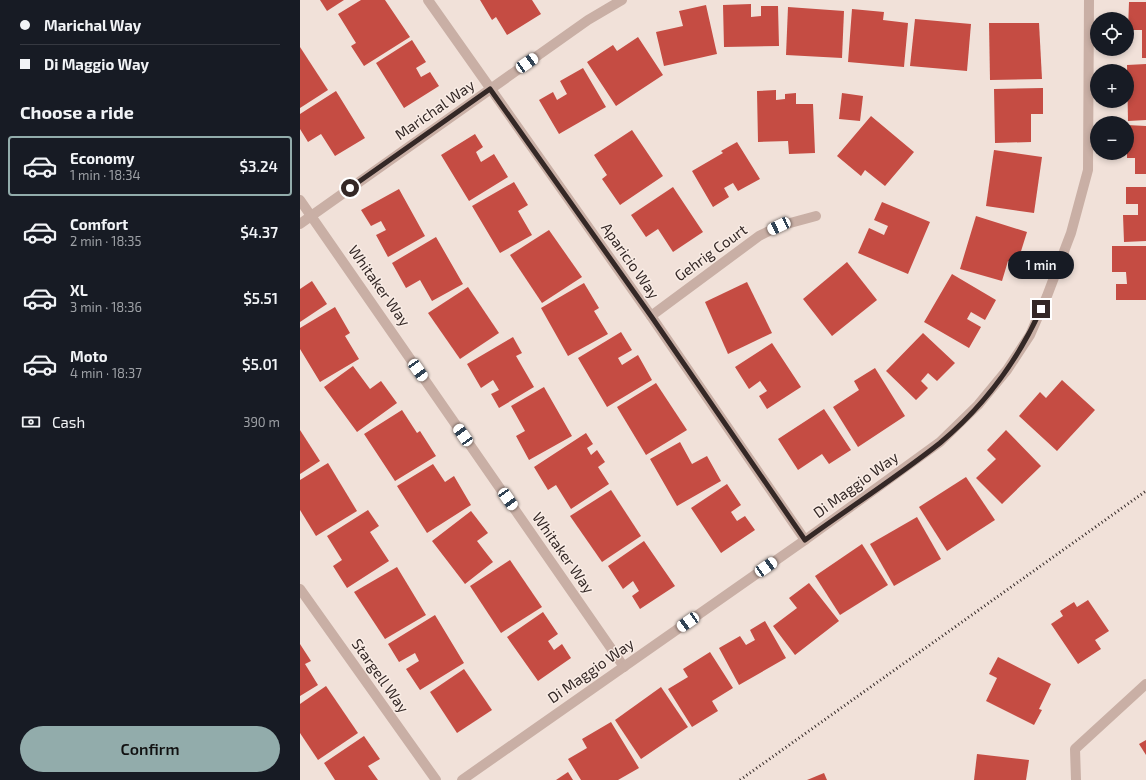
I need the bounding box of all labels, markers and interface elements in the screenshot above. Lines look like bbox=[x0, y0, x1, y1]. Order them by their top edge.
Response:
map controls bbox=[1090, 12, 1134, 160]
button: locate bbox=[1090, 12, 1134, 56]
text: Marichal Way bbox=[44, 16, 141, 34]
car bbox=[514, 51, 540, 75]
text: Di Maggio Way bbox=[44, 55, 149, 73]
button: + bbox=[1090, 64, 1134, 108]
street label: Marichal Way bbox=[391, 75, 478, 143]
text: Choose a ride bbox=[20, 101, 134, 123]
button: − bbox=[1090, 116, 1134, 160]
icon: car bbox=[22, 148, 58, 184]
text: Economy bbox=[70, 149, 135, 167]
text: $3.24 bbox=[239, 157, 278, 175]
text: 1 min · 18:34 bbox=[70, 167, 140, 183]
route start bbox=[341, 179, 359, 197]
icon: car bbox=[22, 214, 58, 250]
text: Comfort bbox=[70, 215, 128, 233]
car bbox=[766, 215, 792, 237]
street label: Aparicio Way bbox=[598, 219, 664, 302]
street label: Gehrig Court bbox=[671, 220, 750, 284]
text: $4.37 bbox=[240, 223, 278, 241]
text: 2 min · 18:35 bbox=[70, 233, 142, 249]
street label: Whitaker Way bbox=[345, 241, 415, 330]
callout: 1 min bbox=[1008, 251, 1074, 279]
text: 1 min bbox=[1026, 257, 1056, 273]
icon: car bbox=[22, 280, 58, 316]
text: XL bbox=[70, 281, 88, 299]
text: $5.51 bbox=[243, 289, 278, 307]
text: 3 min · 18:36 bbox=[70, 299, 142, 315]
route end bbox=[1032, 300, 1050, 318]
icon: car bbox=[22, 346, 58, 382]
text: Moto bbox=[70, 347, 108, 365]
text: $5.01 bbox=[242, 355, 278, 373]
car bbox=[406, 357, 430, 383]
text: 4 min · 18:37 bbox=[70, 365, 142, 381]
icon: cash bbox=[20, 411, 42, 433]
text: Cash bbox=[52, 413, 85, 431]
text: 390 m bbox=[243, 414, 280, 430]
car bbox=[451, 422, 475, 448]
street label: Di Maggio Way bbox=[809, 447, 902, 521]
car bbox=[496, 486, 520, 512]
street label: Whitaker Way bbox=[529, 508, 599, 597]
car bbox=[753, 555, 779, 579]
car bbox=[675, 610, 701, 634]
street label: Di Maggio Way bbox=[544, 634, 637, 706]
street label: Stargell Way bbox=[349, 635, 413, 716]
button: Confirm bbox=[20, 726, 280, 772]

